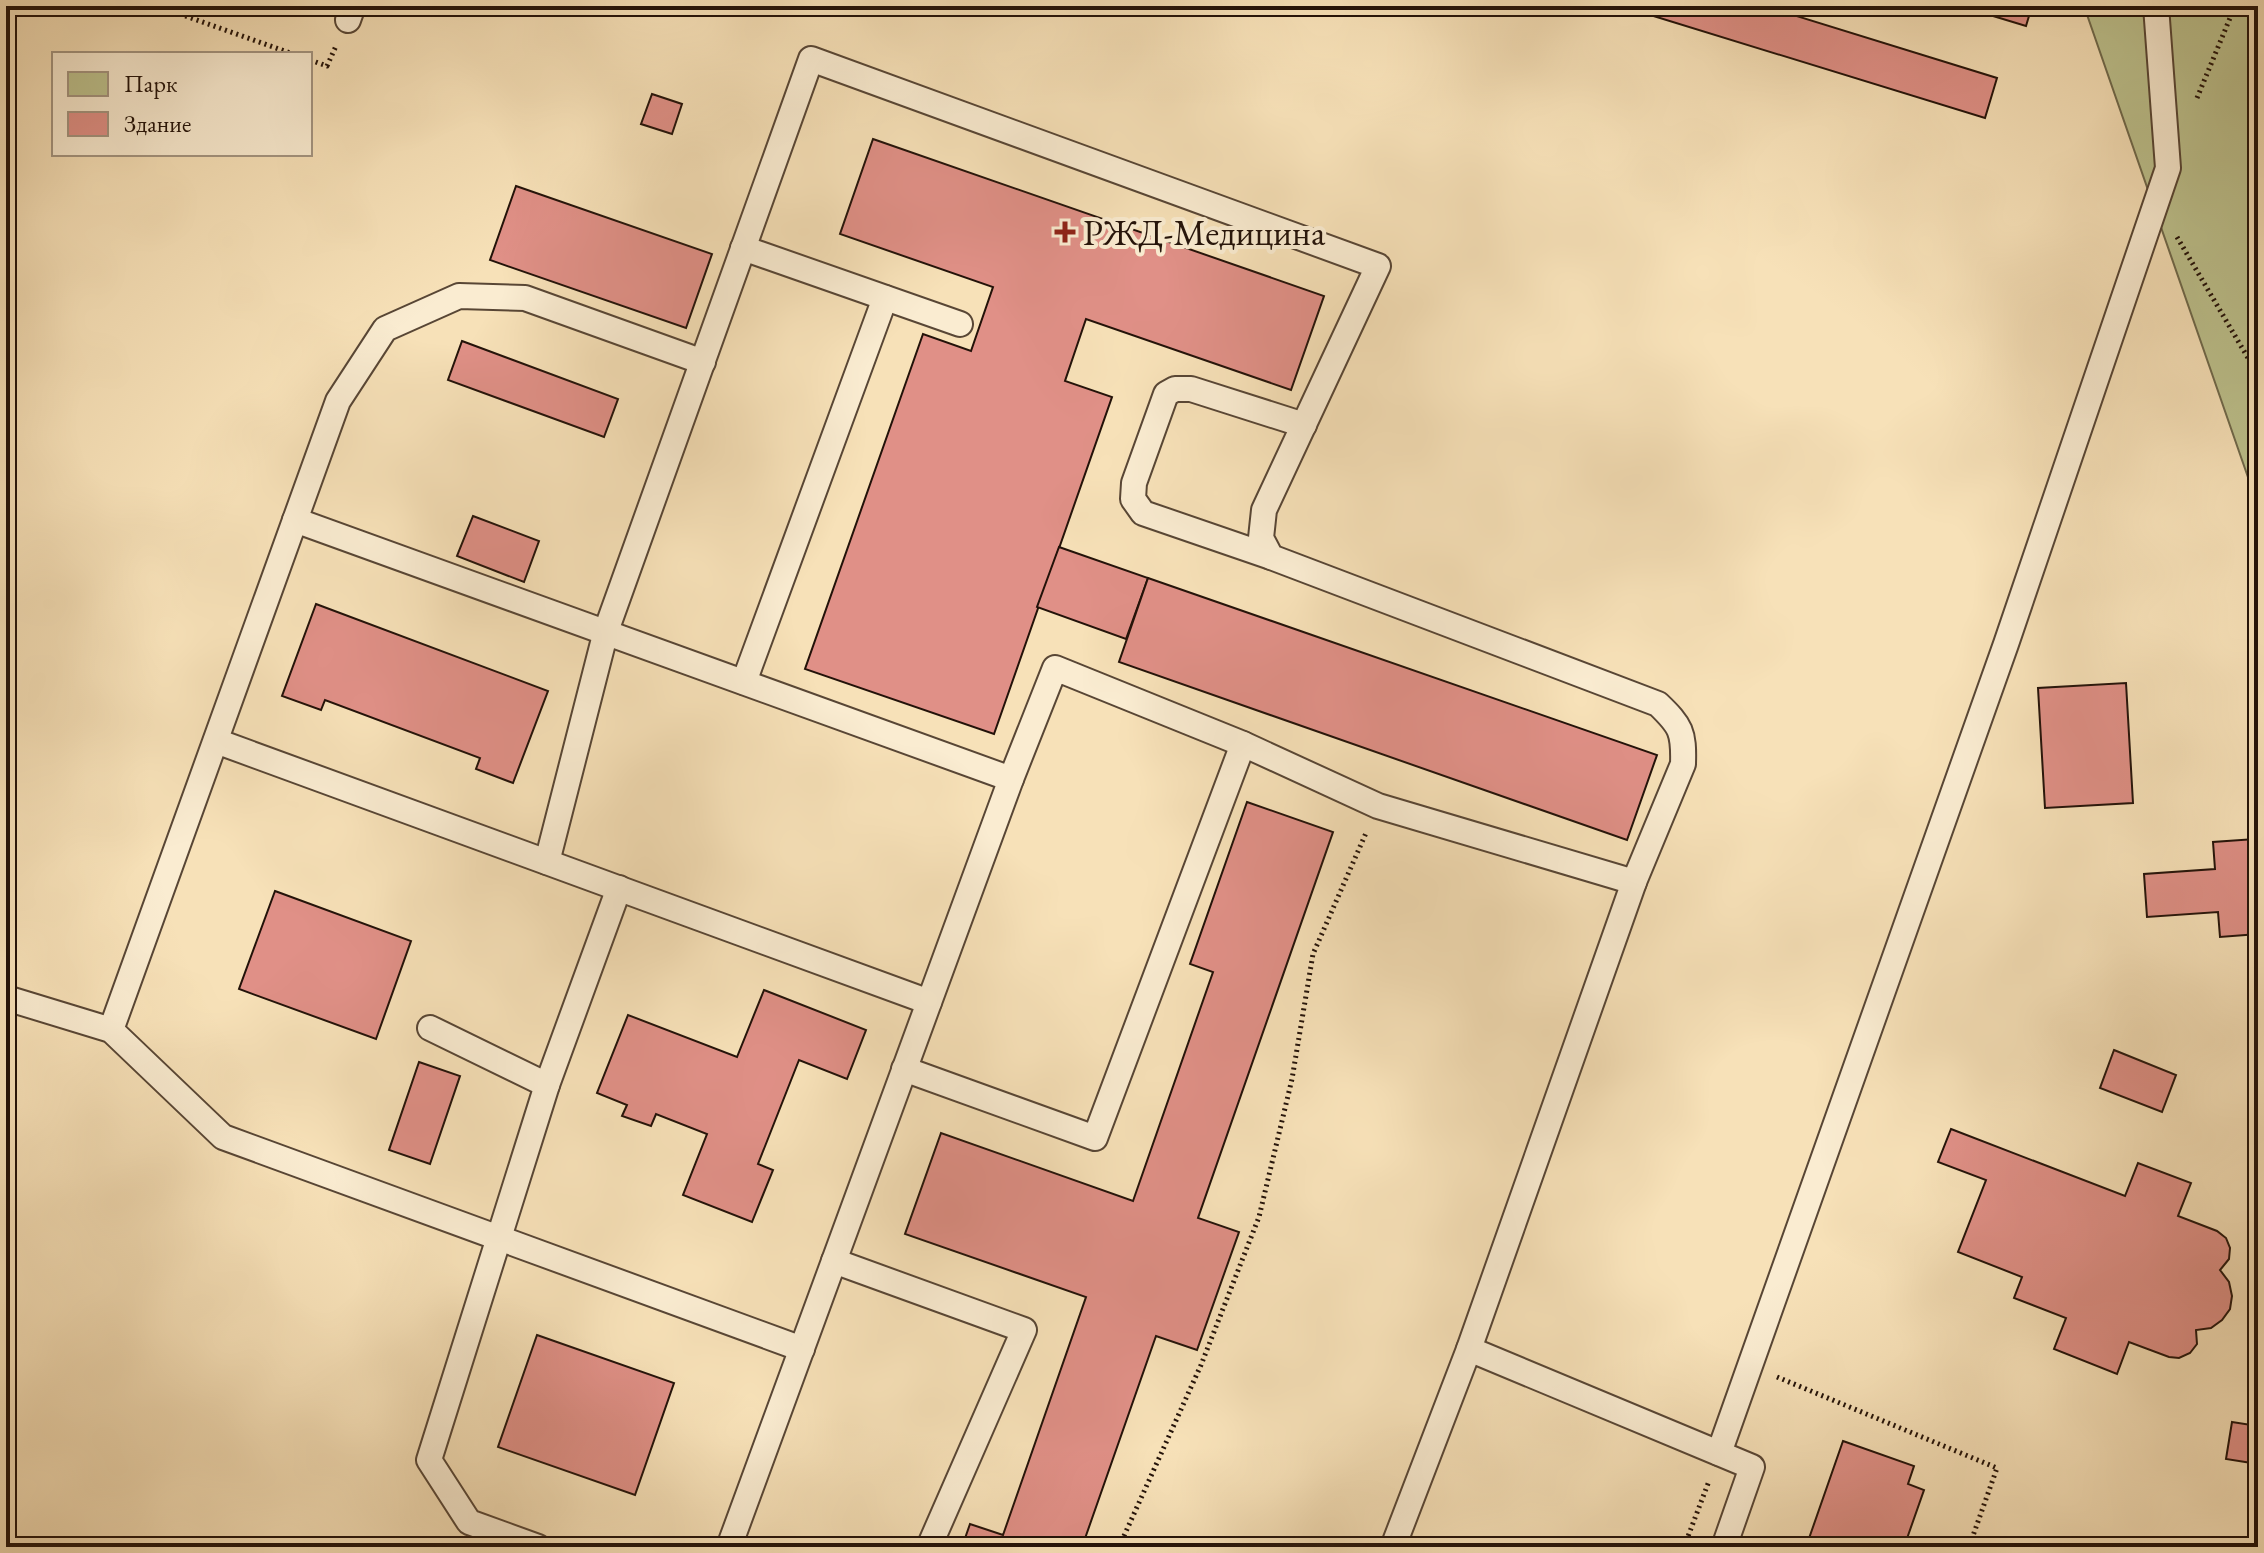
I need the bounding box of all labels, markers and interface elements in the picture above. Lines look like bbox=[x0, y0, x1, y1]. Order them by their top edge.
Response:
legend bbox=[52, 52, 312, 156]
text: Парк bbox=[124, 68, 178, 99]
text: Здание bbox=[124, 108, 191, 139]
place label: РЖД-Медицина bbox=[1083, 209, 1326, 256]
marker: РЖД-Медицина bbox=[1054, 221, 1076, 243]

